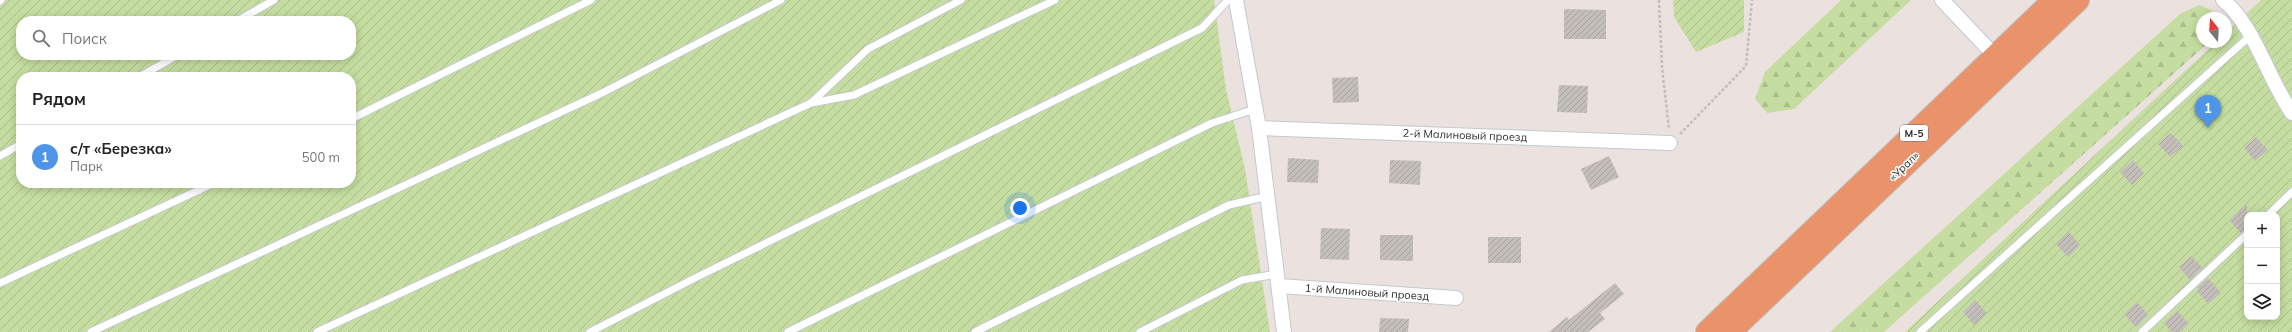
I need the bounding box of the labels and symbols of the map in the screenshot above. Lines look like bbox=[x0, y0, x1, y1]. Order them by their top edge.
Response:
north arrow bbox=[2196, 12, 2232, 48]
pin: 1 bbox=[2195, 95, 2221, 128]
road number: М-5 bbox=[1900, 125, 1928, 141]
street label: 2-й Малиновый проезд bbox=[1402, 126, 1528, 144]
street label: «Урал» bbox=[1886, 148, 1922, 184]
your location bbox=[1010, 198, 1030, 218]
street label: 1-й Малиновый проезд bbox=[1304, 281, 1430, 303]

